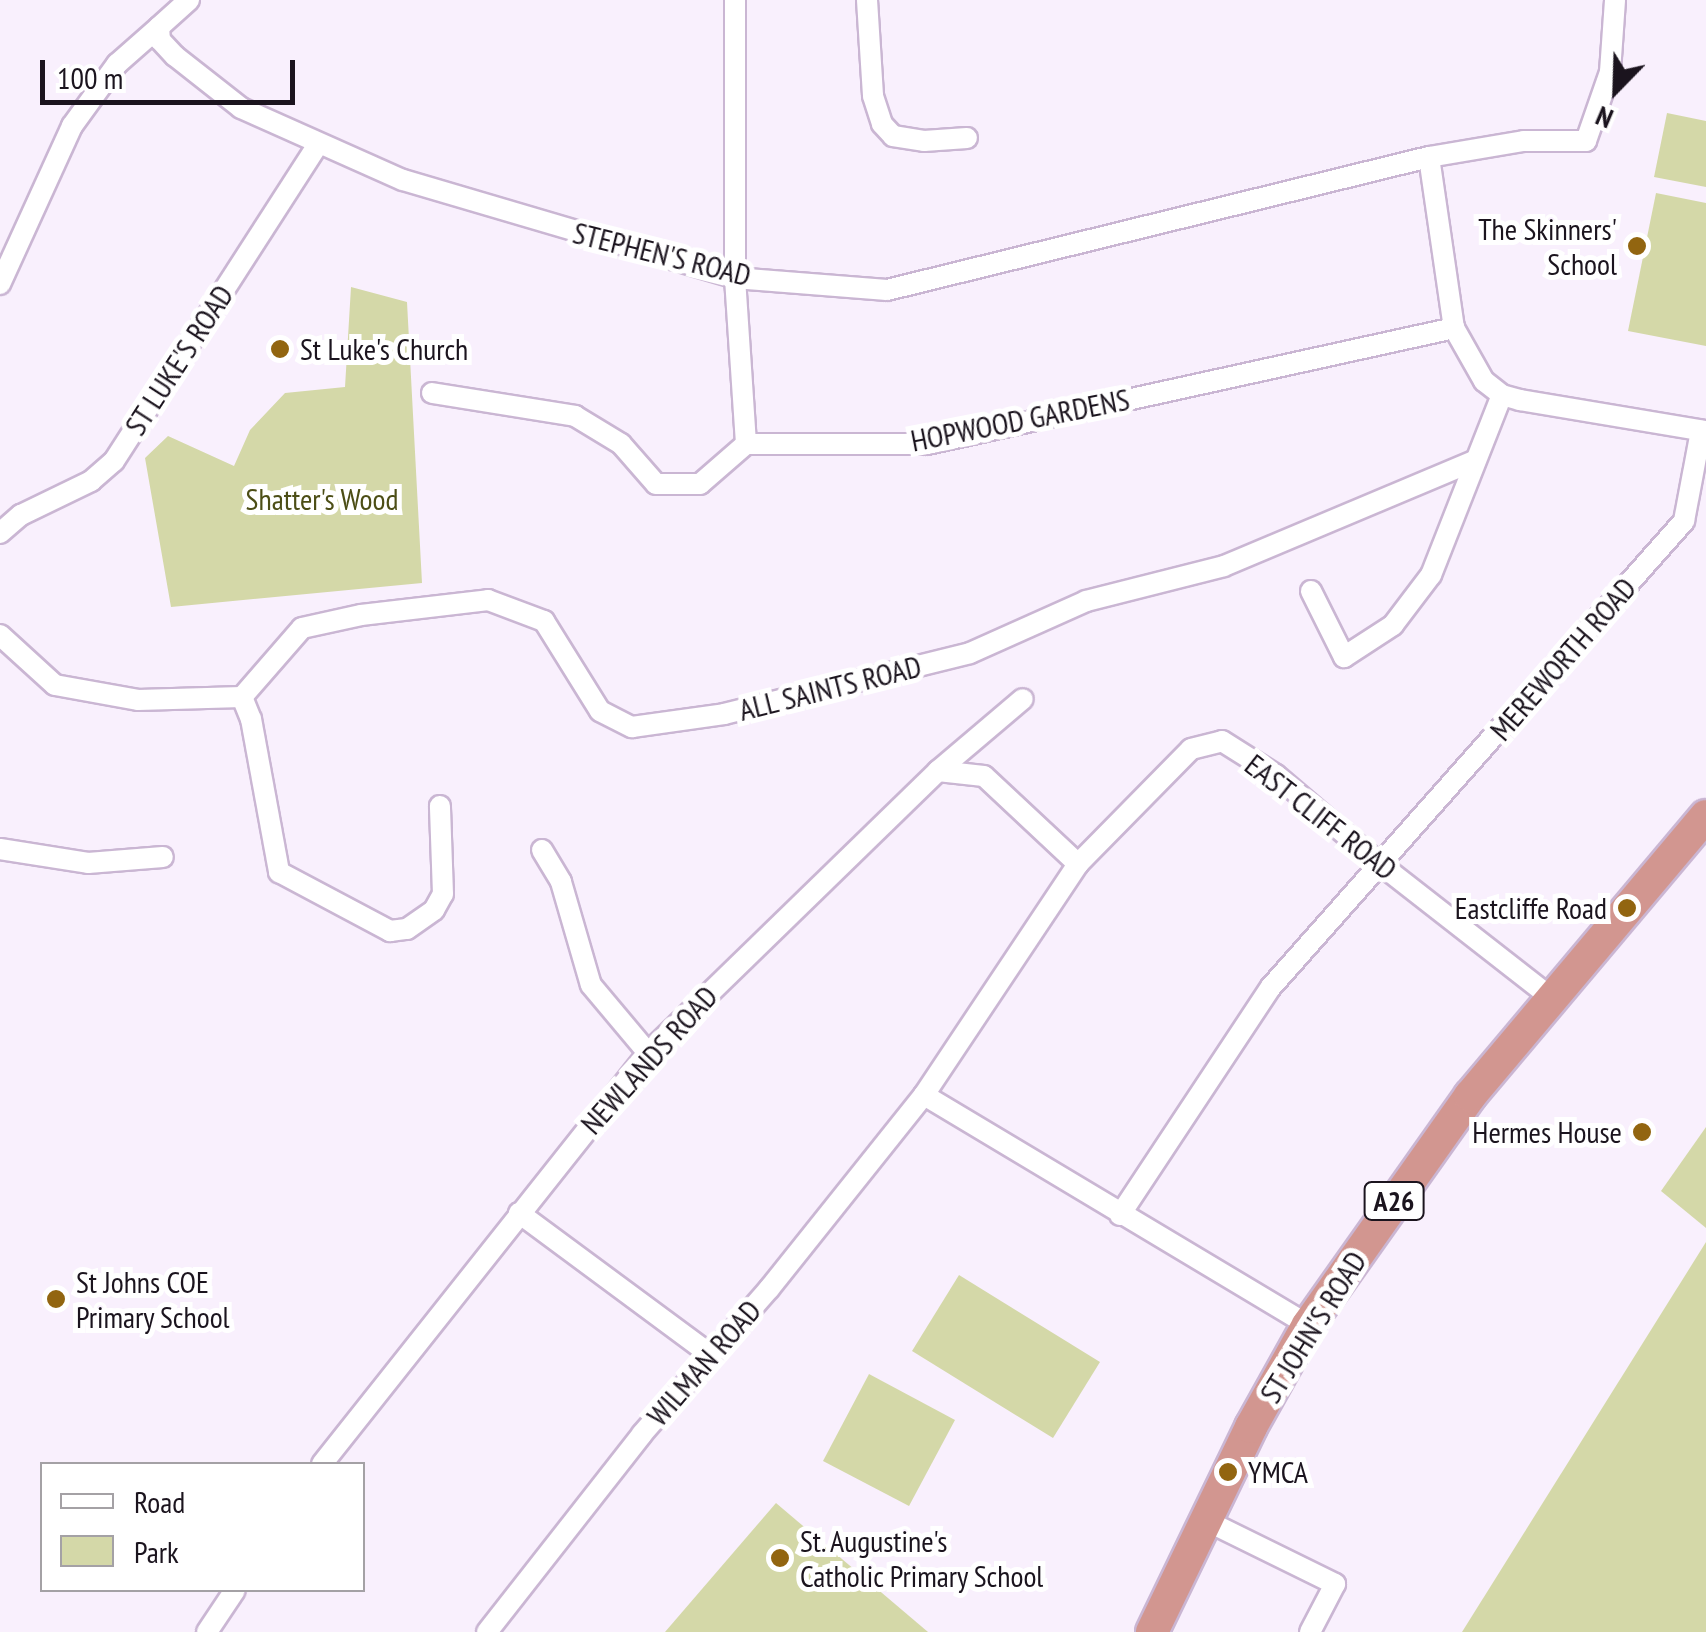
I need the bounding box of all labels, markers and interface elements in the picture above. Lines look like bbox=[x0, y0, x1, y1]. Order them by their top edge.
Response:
scale bar bbox=[45, 40, 300, 102]
north arrow bbox=[1566, 40, 1666, 140]
text: 100 m bbox=[57, 58, 123, 97]
text: N bbox=[1590, 98, 1618, 138]
place label: The Skinners' School bbox=[1478, 211, 1617, 282]
street label: STEPHEN'S ROAD bbox=[569, 215, 755, 293]
marker: The Skinners' School bbox=[1626, 235, 1648, 257]
street label: ST LUKE'S ROAD bbox=[117, 278, 241, 442]
place label: St Luke's Church bbox=[300, 331, 468, 367]
marker: St Luke's Church bbox=[269, 338, 291, 360]
street label: HOPWOOD GARDENS bbox=[908, 381, 1132, 459]
park label: Shatter's Wood bbox=[245, 481, 399, 517]
street label: MEREWORTH ROAD bbox=[1483, 570, 1643, 748]
street label: ALL SAINTS ROAD bbox=[735, 648, 925, 728]
street label: EAST CLIFF ROAD bbox=[1238, 746, 1404, 888]
place label: Eastcliffe Road bbox=[1455, 890, 1607, 926]
marker: Eastcliffe Road bbox=[1616, 897, 1638, 919]
street label: NEWLANDS ROAD bbox=[573, 979, 725, 1141]
place label: Hermes House bbox=[1472, 1114, 1622, 1150]
marker: Hermes House bbox=[1631, 1121, 1653, 1143]
road number: A26 bbox=[1362, 1178, 1426, 1224]
street label: ST JOHN'S ROAD bbox=[1252, 1244, 1374, 1410]
place label: St Johns COE Primary School bbox=[76, 1264, 230, 1334]
marker: St Johns COE Primary School bbox=[45, 1288, 67, 1310]
street label: WILMAN ROAD bbox=[640, 1293, 768, 1433]
place label: YMCA bbox=[1248, 1454, 1308, 1490]
marker: YMCA bbox=[1217, 1461, 1239, 1483]
legend bbox=[40, 1462, 365, 1592]
text: Road bbox=[134, 1482, 185, 1521]
place label: St. Augustine's Catholic Primary School bbox=[800, 1523, 1045, 1594]
text: Park bbox=[134, 1532, 179, 1571]
marker: St. Augustine's Catholic Primary School bbox=[769, 1547, 791, 1569]

